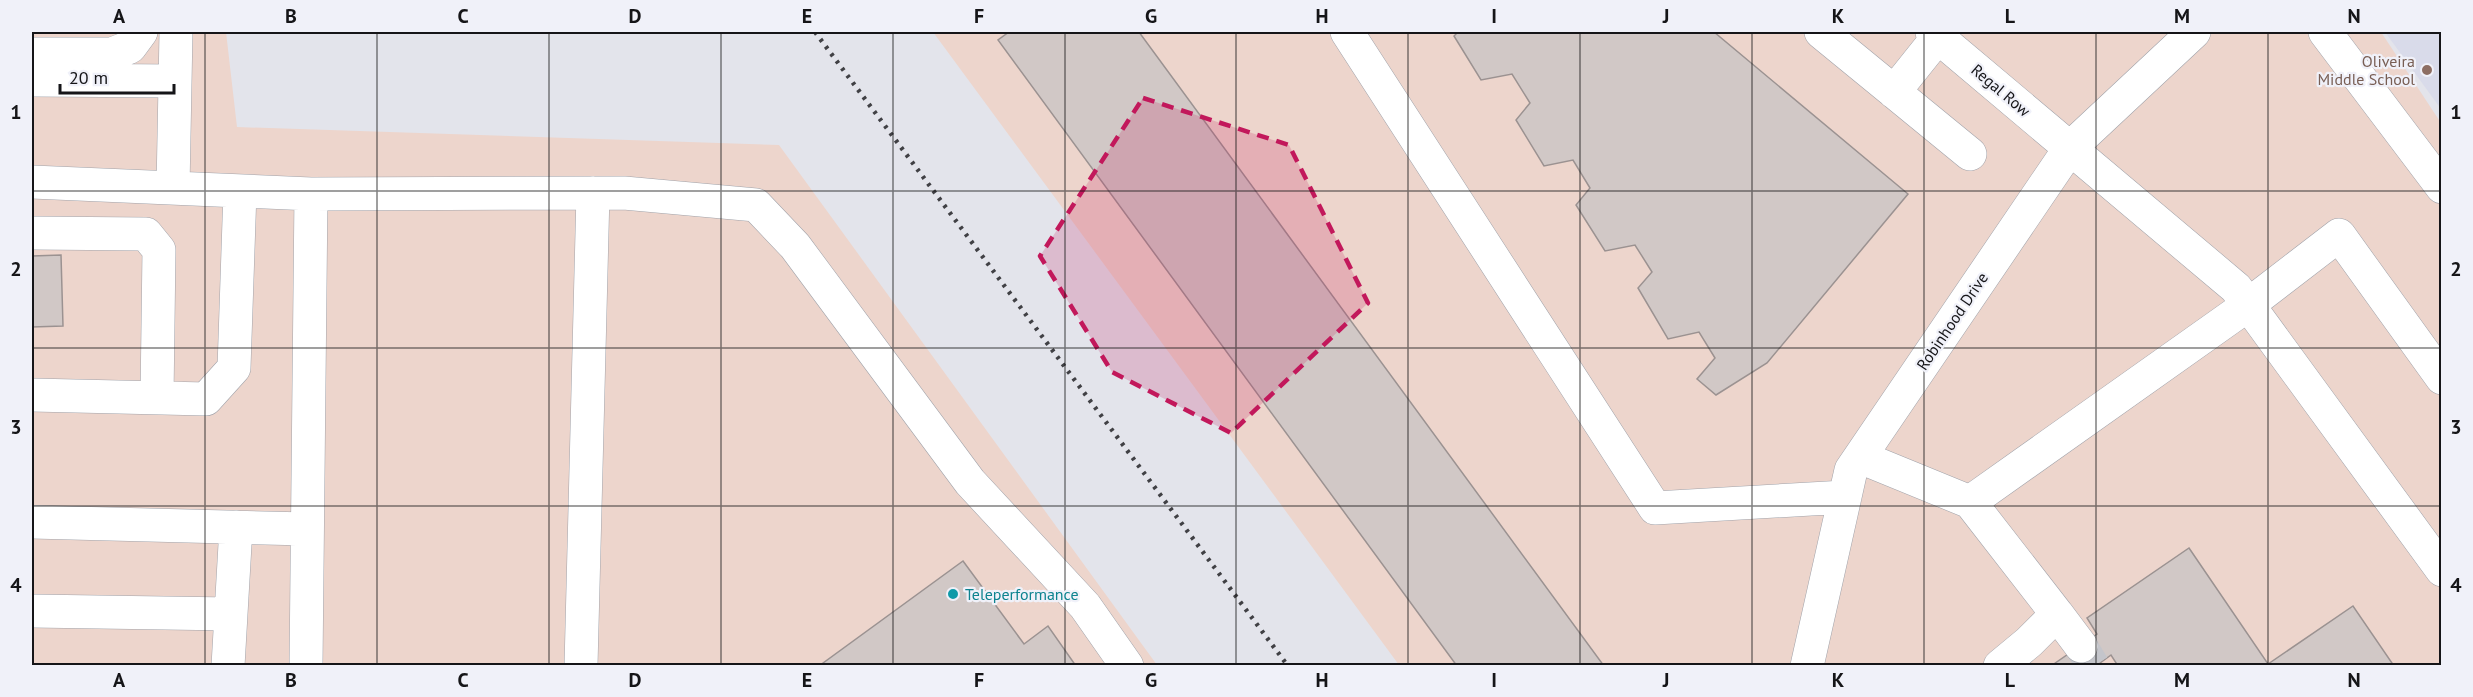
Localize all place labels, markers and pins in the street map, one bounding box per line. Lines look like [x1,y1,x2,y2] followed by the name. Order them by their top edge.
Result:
[2317,51,2415,89] place label: Oliveira Middle School
[2420,63,2434,77] marker: Oliveira Middle School
[965,584,1079,604] place label: Teleperformance
[946,587,960,601] marker: Teleperformance

